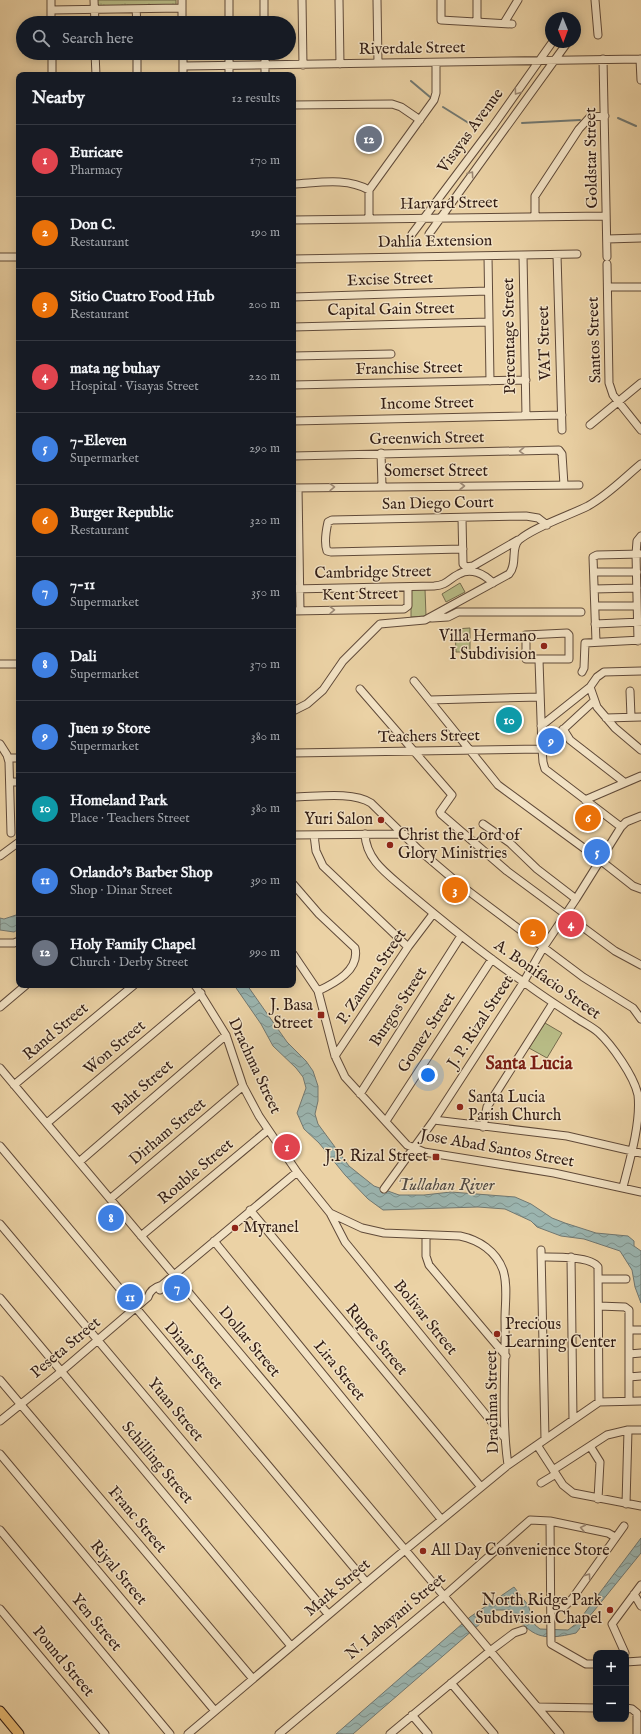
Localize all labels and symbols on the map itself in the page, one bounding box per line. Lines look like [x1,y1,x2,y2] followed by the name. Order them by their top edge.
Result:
[545,12,581,48] north arrow
[358,38,466,60] street label: Riverdale Street
[433,85,508,178] street label: Visayas Avenue
[514,88,522,95] one-way arrow
[581,107,603,209] street label: Goldstar Street
[356,124,382,154] pin: 12
[466,172,473,179] one-way arrow
[400,193,499,215] street label: Harvard Street
[378,231,493,253] street label: Dahlia Extension
[347,268,434,291] street label: Excise Street
[499,277,521,394] street label: Percentage Street
[583,296,607,384] street label: Santos Street
[327,299,455,321] street label: Capital Gain Street
[534,305,556,382] street label: VAT Street
[355,358,463,380] street label: Franchise Street
[380,393,475,415] street label: Income Street
[369,428,485,450] street label: Greenwich Street
[519,447,525,455] one-way arrow
[384,462,489,482] street label: Somerset Street
[459,482,465,490] one-way arrow
[329,483,335,492] one-way arrow
[382,493,495,515] street label: San Diego Court
[314,562,432,584] street label: Cambridge Street
[322,584,399,606] street label: Kent Street
[329,606,335,614] one-way arrow
[438,627,536,665] place label: Villa Hermano I Subdivision
[539,641,549,651] marker: Villa Hermano I Subdivision
[496,705,522,735] pin: 10
[378,726,481,748] street label: Teachers Street
[538,726,564,756] pin: 9
[575,803,601,833] pin: 6
[304,810,373,830] place label: Yuri Salon
[376,815,386,825] marker: Yuri Salon
[398,826,523,864] place label: Christ the Lord of Glory Ministries
[584,837,610,867] pin: 5
[385,840,395,850] marker: Christ the Lord of Glory Ministries
[442,875,468,905] pin: 3
[558,909,584,939] pin: 4
[520,917,546,947] pin: 2
[333,925,411,1028] street label: P. Zamora Street
[489,935,605,1025] street label: A. Bonifacio Street
[366,963,432,1051] street label: Burgos Street
[442,971,519,1074] street label: J. P. Rizal Street
[394,989,461,1077] street label: Gomez Street
[268,996,314,1034] place label: J. Basa Street
[19,999,93,1065] street label: Rand Street
[316,1010,326,1020] marker: J. Basa Street
[223,1015,285,1118] street label: Drachma Street
[80,1016,150,1080] street label: Won Street
[486,1053,574,1076] district label: Santa Lucia
[108,1056,178,1120] street label: Baht Street
[418,1065,438,1085] your location
[468,1088,562,1126] place label: Santa Lucia Parish Church
[126,1094,211,1170] street label: Dirham Street
[455,1102,465,1112] marker: Santa Lucia Parish Church
[416,1125,576,1172] street label: Jose Abad Santos Street
[274,1132,300,1162] pin: 1
[154,1134,238,1209] street label: Rouble Street
[323,1147,429,1167] place label: J.P. Rizal Street
[431,1152,441,1162] marker: J.P. Rizal Street
[398,1175,496,1196] water label: Tullahan River
[98,1203,124,1233] pin: 8
[243,1218,299,1238] place label: Myranel
[230,1223,240,1233] marker: Myranel
[164,1273,190,1303] pin: 7
[389,1276,462,1360] street label: Bolivar Street
[117,1282,143,1312] pin: 11
[340,1300,412,1380] street label: Rupee Street
[214,1303,285,1382] street label: Dollar Street
[27,1313,105,1383] street label: Peseta Street
[505,1315,616,1353] place label: Precious Learning Center
[159,1318,227,1394] street label: Dinar Street
[492,1329,502,1339] marker: Precious Learning Center
[309,1337,370,1406] street label: Lira Street
[482,1350,504,1454] street label: Drachma Street
[143,1374,208,1446] street label: Yuan Street
[117,1418,198,1509] street label: Schilling Street
[103,1482,171,1558] street label: Franc Street
[579,1524,586,1533] one-way arrow
[85,1536,151,1610] street label: Riyal Street
[430,1541,610,1561] place label: All Day Convenience Store
[418,1546,428,1556] marker: All Day Convenience Store
[301,1554,375,1621] street label: Mark Street
[342,1569,451,1665] street label: N. Labayani Street
[583,1573,591,1580] one-way arrow
[66,1590,126,1656] street label: Yen Street
[475,1591,603,1629] place label: North Ridge Park Subdivision Chapel
[605,1605,615,1615] marker: North Ridge Park Subdivision Chapel
[28,1623,99,1702] street label: Pound Street

